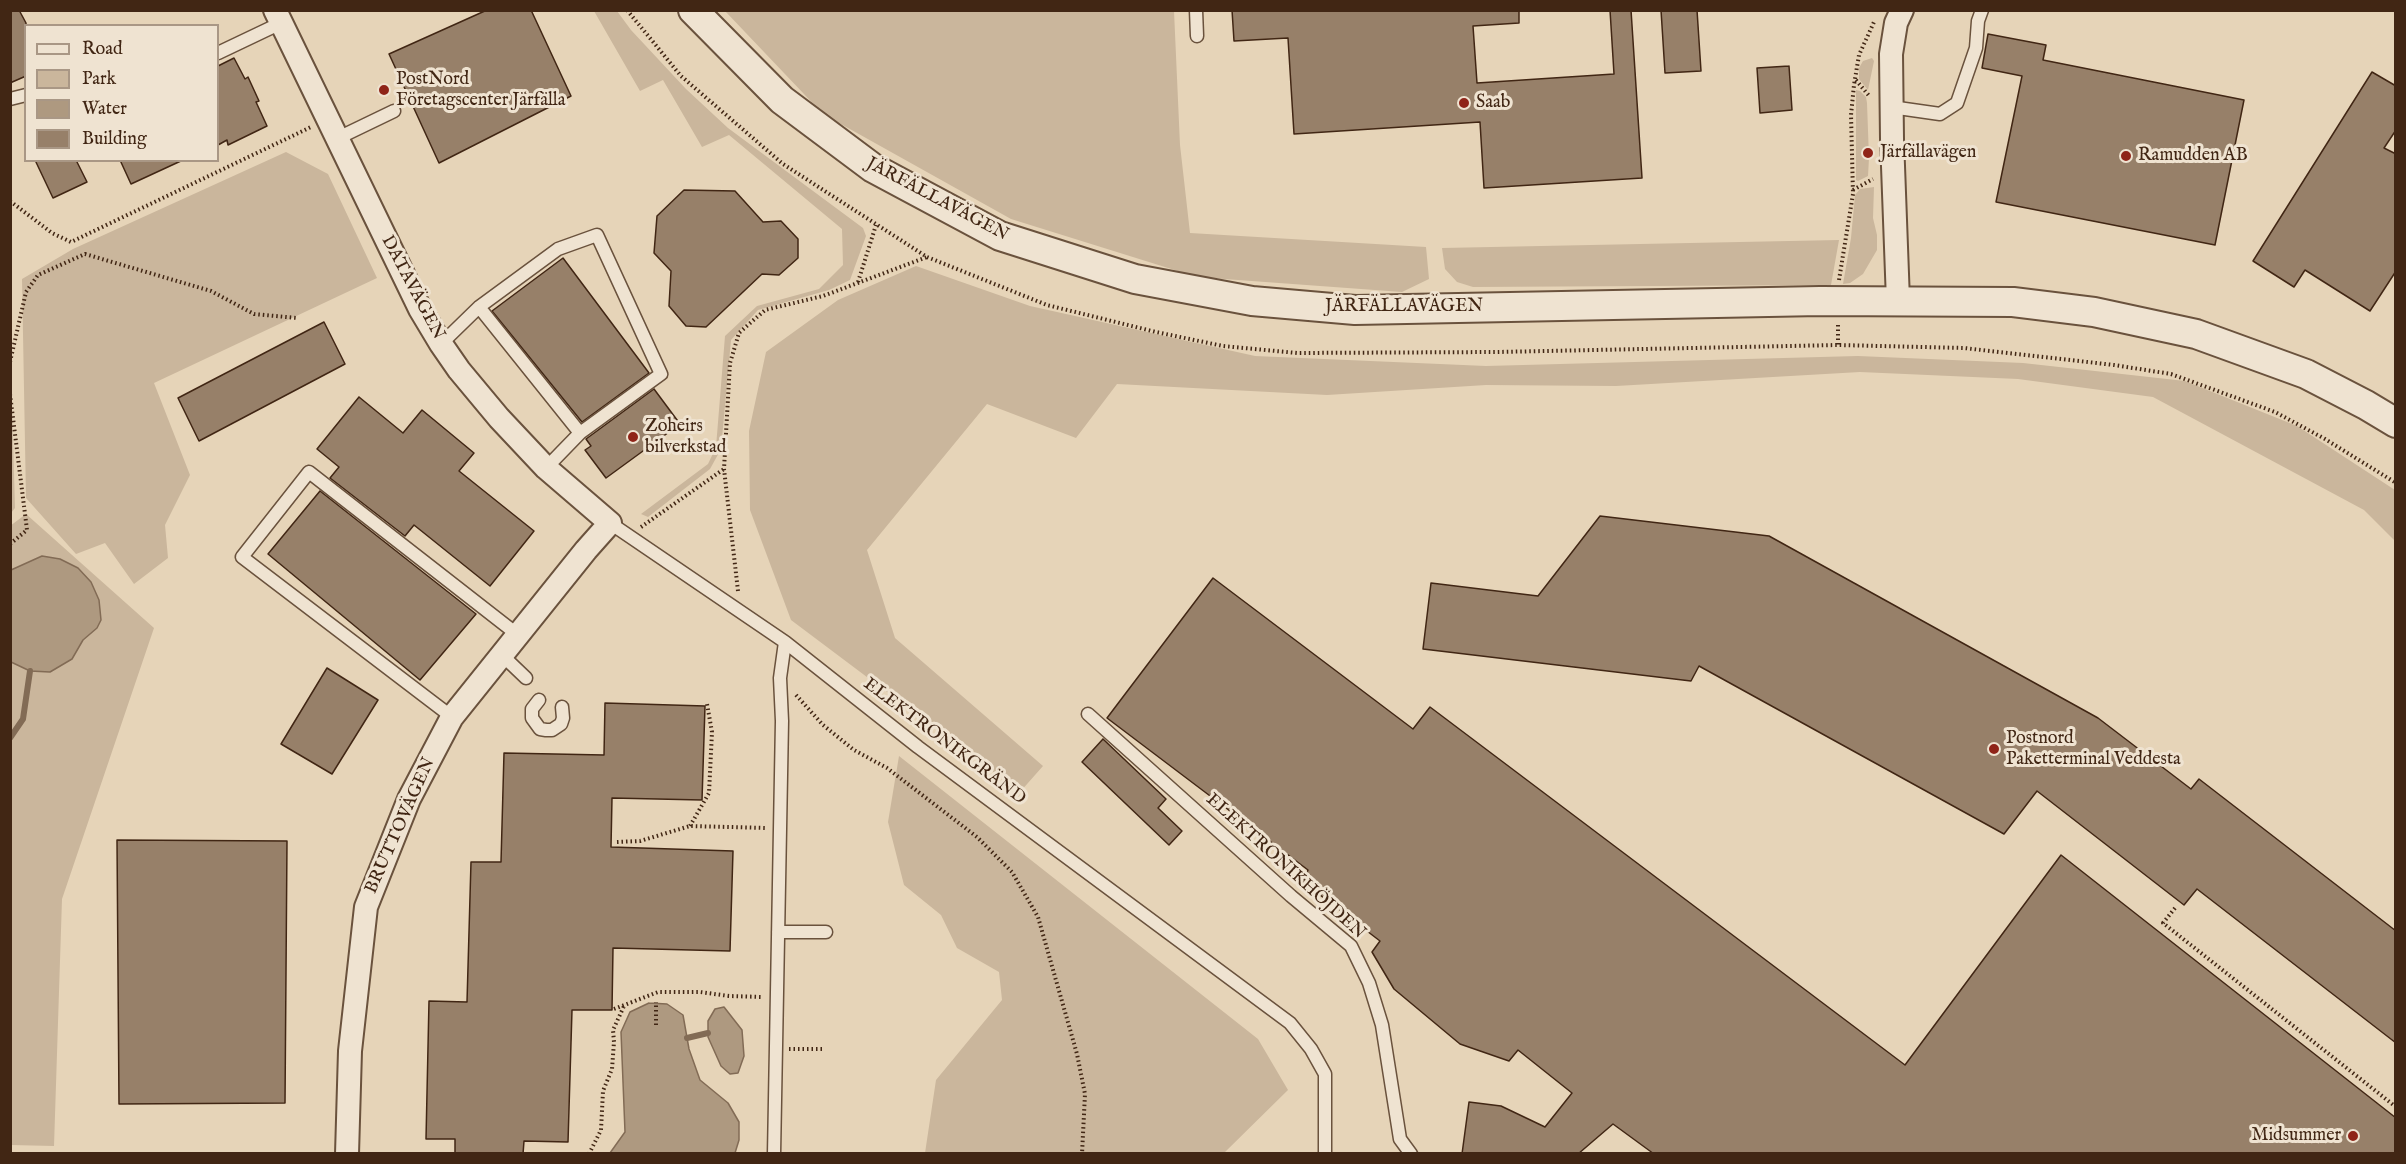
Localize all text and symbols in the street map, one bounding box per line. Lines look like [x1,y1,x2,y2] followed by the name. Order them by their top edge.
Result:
[24,24,219,162] legend
[82,38,123,61] text: Road
[82,68,116,91] text: Park
[396,69,566,112] place label: PostNord Företagscenter Järfälla
[377,83,391,97] marker: PostNord Företagscenter Järfälla
[1476,92,1510,114] place label: Saab
[1457,96,1471,110] marker: Saab
[82,98,127,121] text: Water
[82,128,147,151] text: Building
[1880,142,1976,164] place label: Järfällavägen
[2138,145,2248,167] place label: Ramudden AB
[1861,146,1875,160] marker: Järfällavägen
[2119,149,2133,163] marker: Ramudden AB
[862,153,1012,247] street label: JÄRFÄLLAVÄGEN
[375,232,449,344] street label: DATAVÄGEN
[1325,296,1483,318] street label: JÄRFÄLLAVÄGEN
[645,416,726,458] place label: Zoheirs bilverkstad
[626,430,640,444] marker: Zoheirs bilverkstad
[859,674,1029,810] street label: ELEKTRONIKGRÄND
[2006,728,2181,771] place label: Postnord Paketterminal Veddesta
[1987,742,2001,756] marker: Postnord Paketterminal Veddesta
[361,755,441,897] street label: BRUTTOVÄGEN
[1201,790,1369,944] street label: ELEKTRONIKHÖJDEN
[2251,1125,2341,1147] place label: Midsummer
[2346,1129,2360,1143] marker: Midsummer

